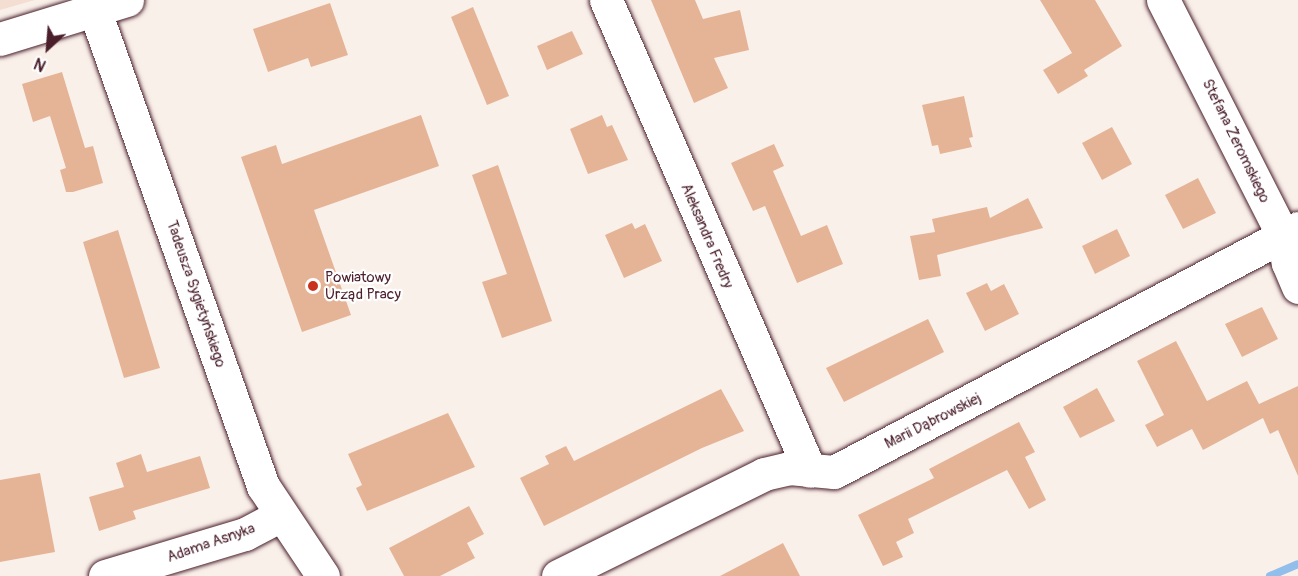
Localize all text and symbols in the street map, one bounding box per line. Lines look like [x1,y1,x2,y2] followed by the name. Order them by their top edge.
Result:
[18,18,78,78] north arrow
[31,53,49,76] text: N
[1198,76,1274,206] street label: Stefana Żeromskiego
[677,181,737,291] street label: Aleksandra Fredry
[162,218,230,370] street label: Tadeusza Sygietyńskiego
[325,268,401,303] place label: Powiatowy Urząd Pracy
[306,279,320,293] marker: Powiatowy Urząd Pracy
[882,389,984,453] street label: Marii Dąbrowskiej
[165,520,257,566] street label: Adama Asnyka

